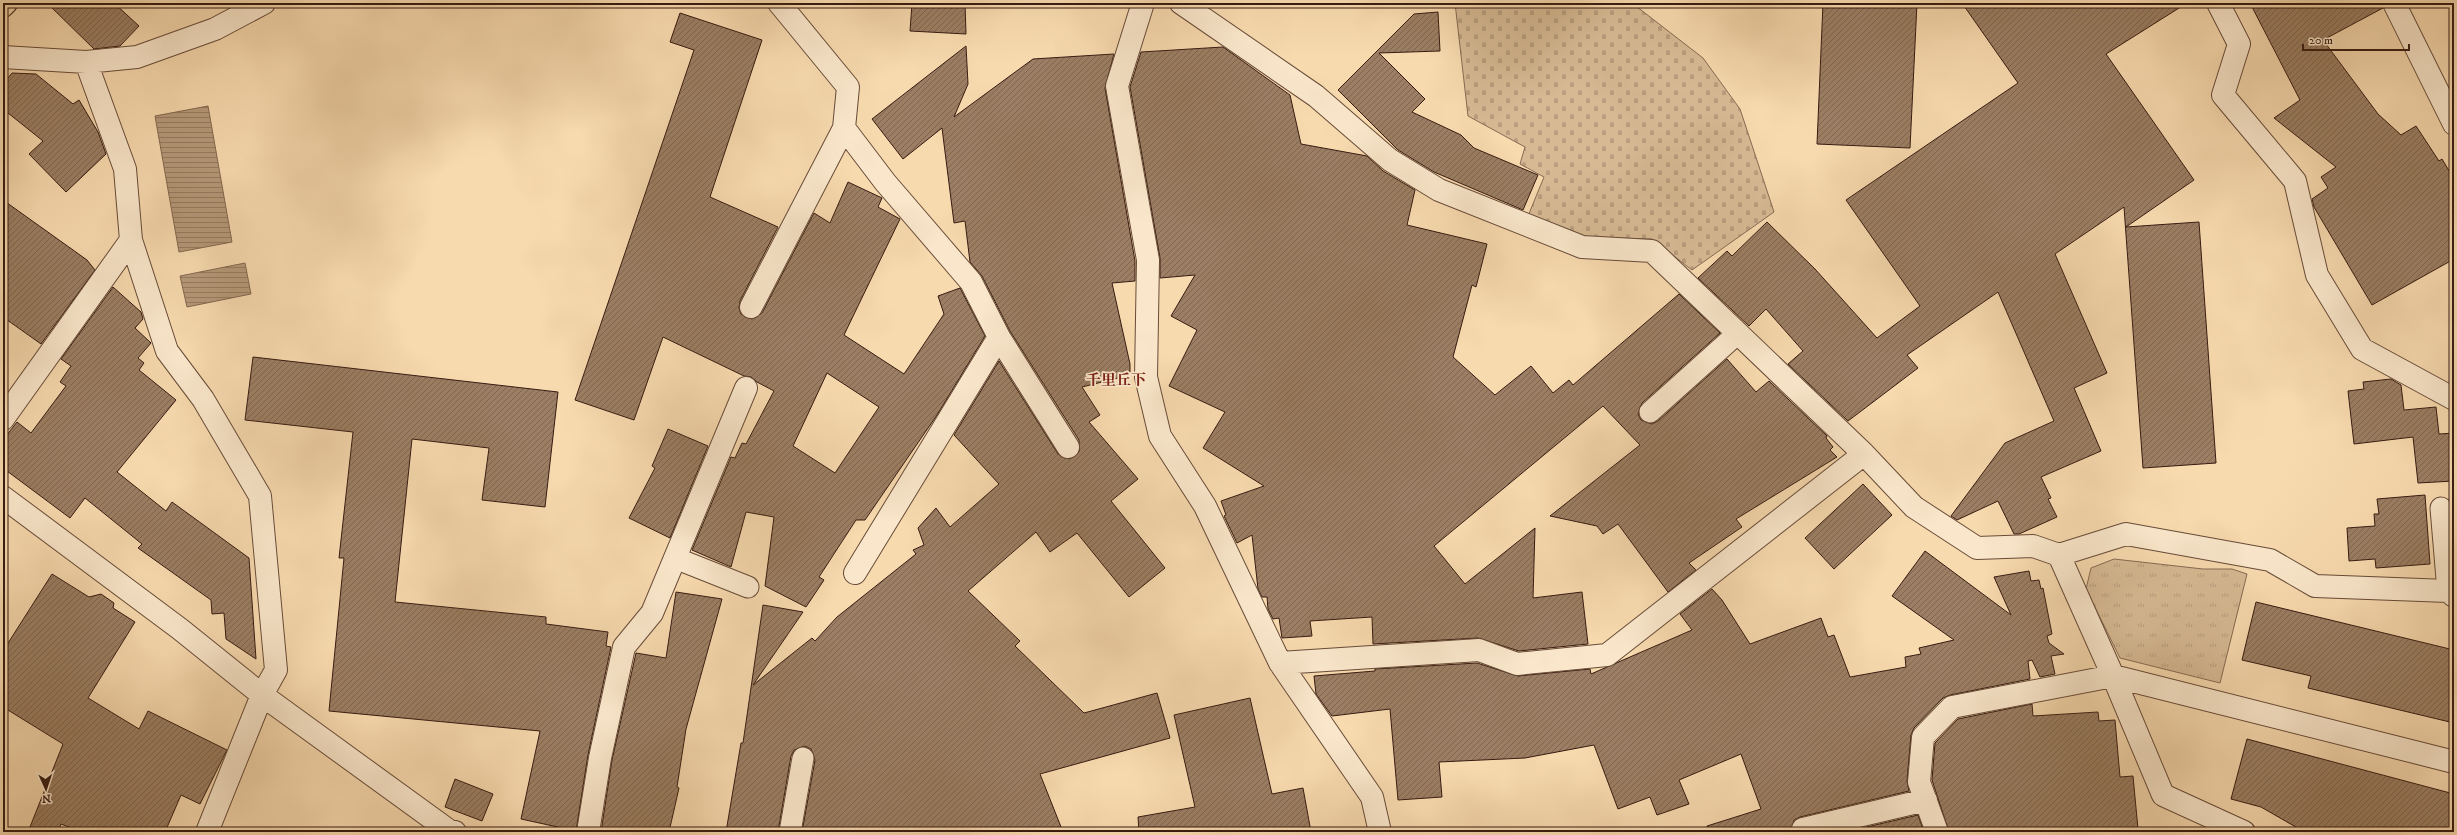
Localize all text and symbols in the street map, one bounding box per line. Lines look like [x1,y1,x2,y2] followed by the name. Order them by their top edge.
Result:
[2303,26,2409,52] scale bar
[2309,33,2333,48] text: 20 m
[1086,371,1146,390] district label: 千里丘下
[26,769,66,809] north arrow
[42,791,51,805] text: N

